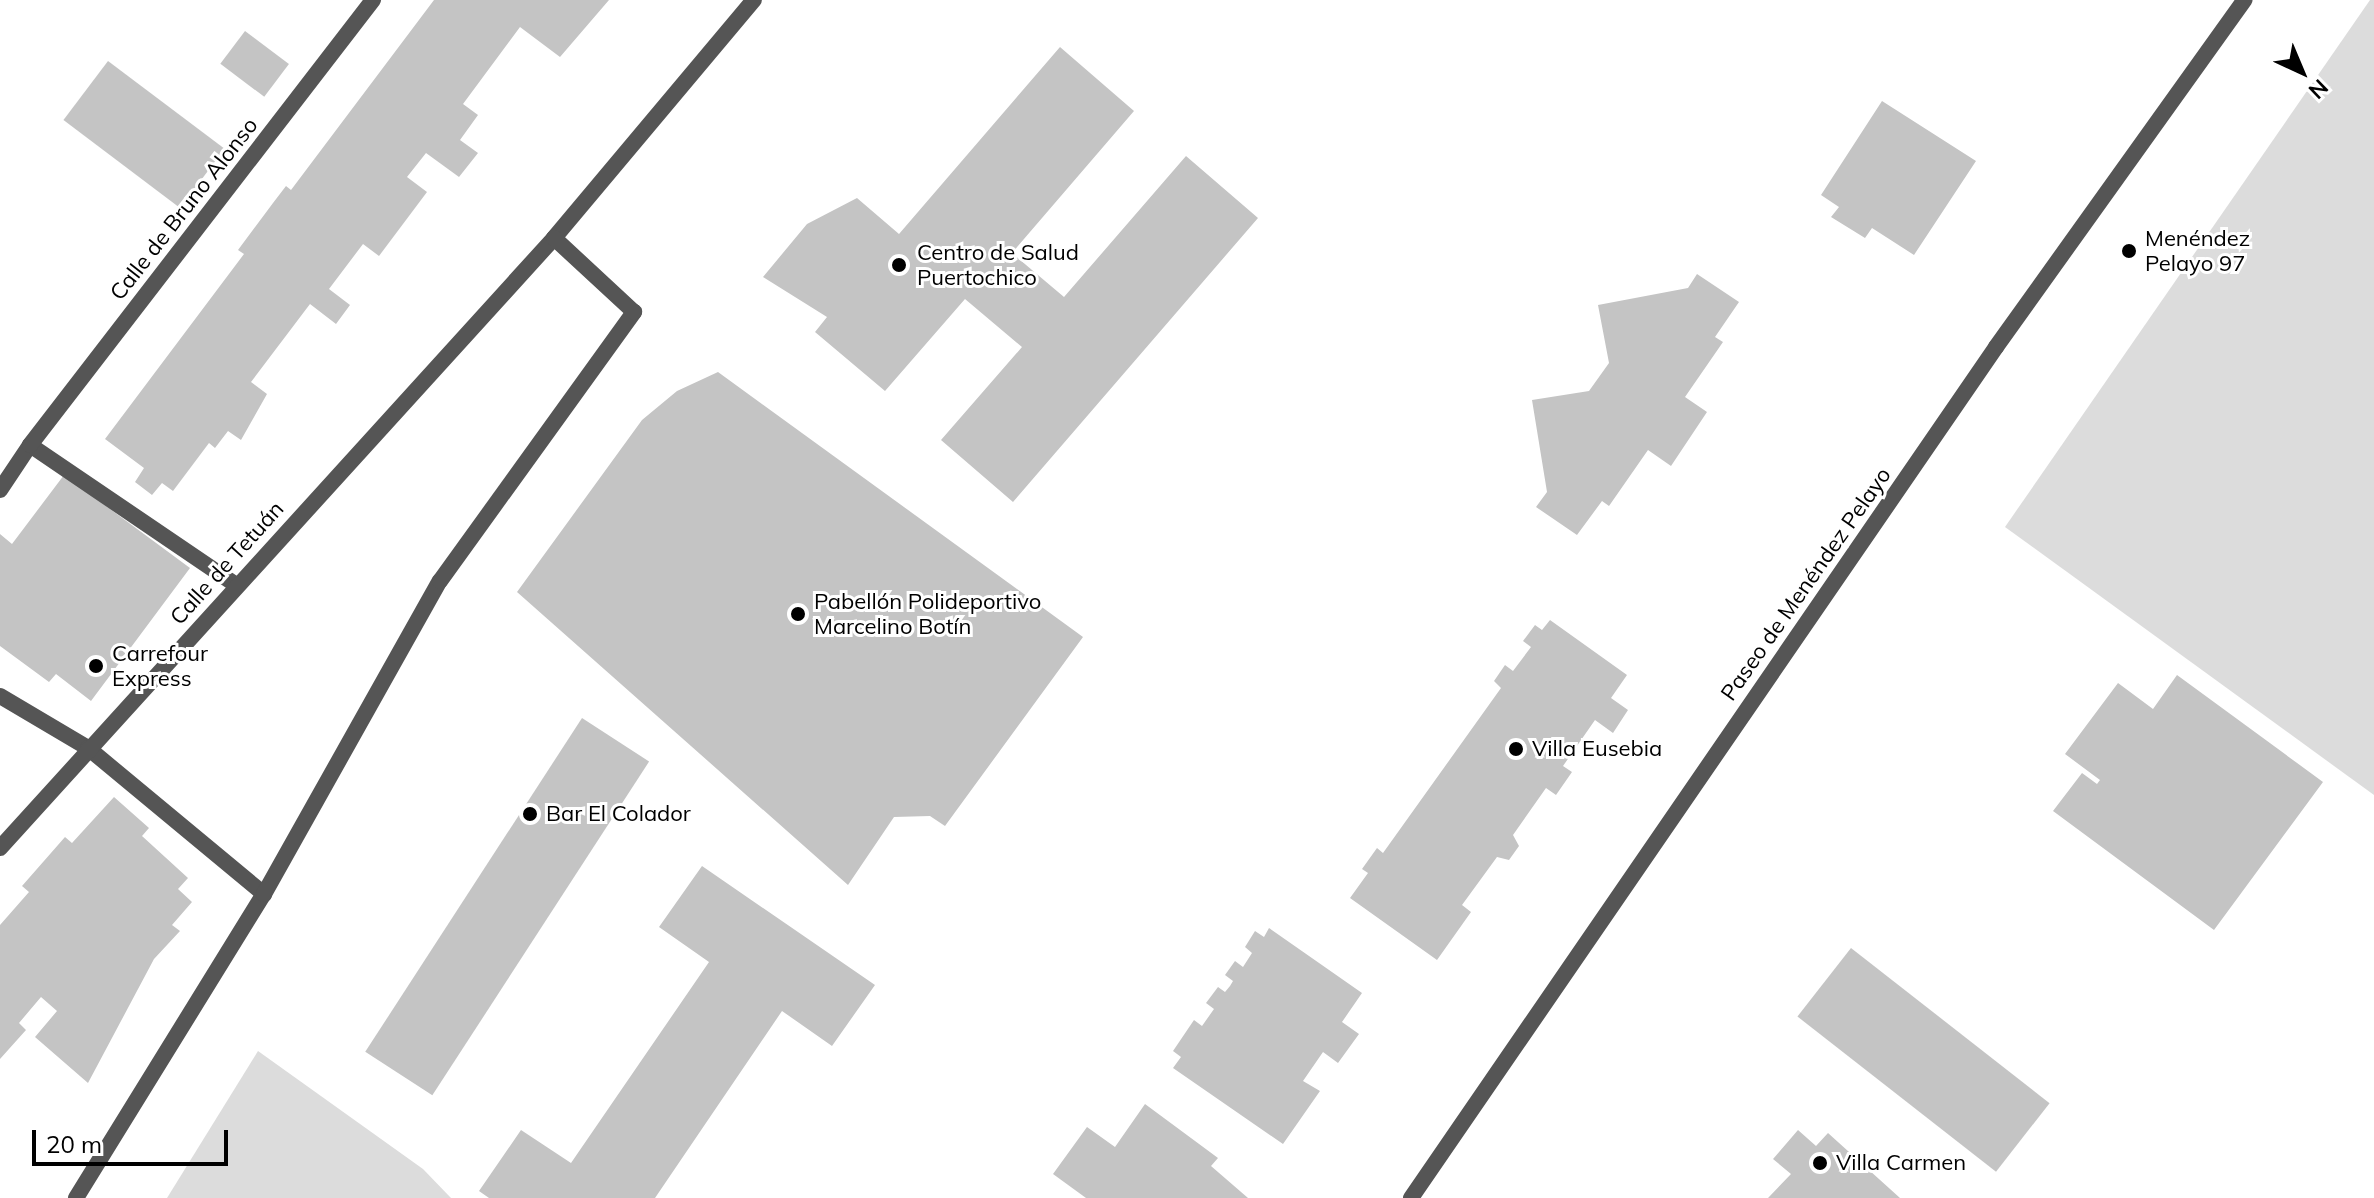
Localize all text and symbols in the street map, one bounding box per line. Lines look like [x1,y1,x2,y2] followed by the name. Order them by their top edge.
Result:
[2262,32,2342,112] north arrow
[2303,73,2334,105] text: N
[105,113,263,305] street label: Calle de Bruno Alonso
[2145,225,2250,276] place label: Menéndez Pelayo 97
[917,239,1079,290] place label: Centro de Salud Puertochico
[2120,242,2138,260] marker: Menéndez Pelayo 97
[888,254,910,276] marker: Centro de Salud Puertochico
[1715,462,1897,706] street label: Paseo de Menéndez Pelayo
[165,496,289,630] street label: Calle de Tetuán
[814,588,1041,640] place label: Pabellón Polideportivo Marcelino Botín
[789,605,807,623] marker: Pabellón Polideportivo Marcelino Botín
[112,640,208,692] place label: Carrefour Express
[87,657,105,675] marker: Carrefour Express
[1532,736,1662,762] place label: Villa Eusebia
[1507,740,1525,758] marker: Villa Eusebia
[546,801,691,827] place label: Bar El Colador
[521,805,539,823] marker: Bar El Colador
[36,1114,232,1164] scale bar
[46,1129,102,1159] text: 20 m
[1836,1150,1966,1176] place label: Villa Carmen
[1811,1154,1829,1172] marker: Villa Carmen

